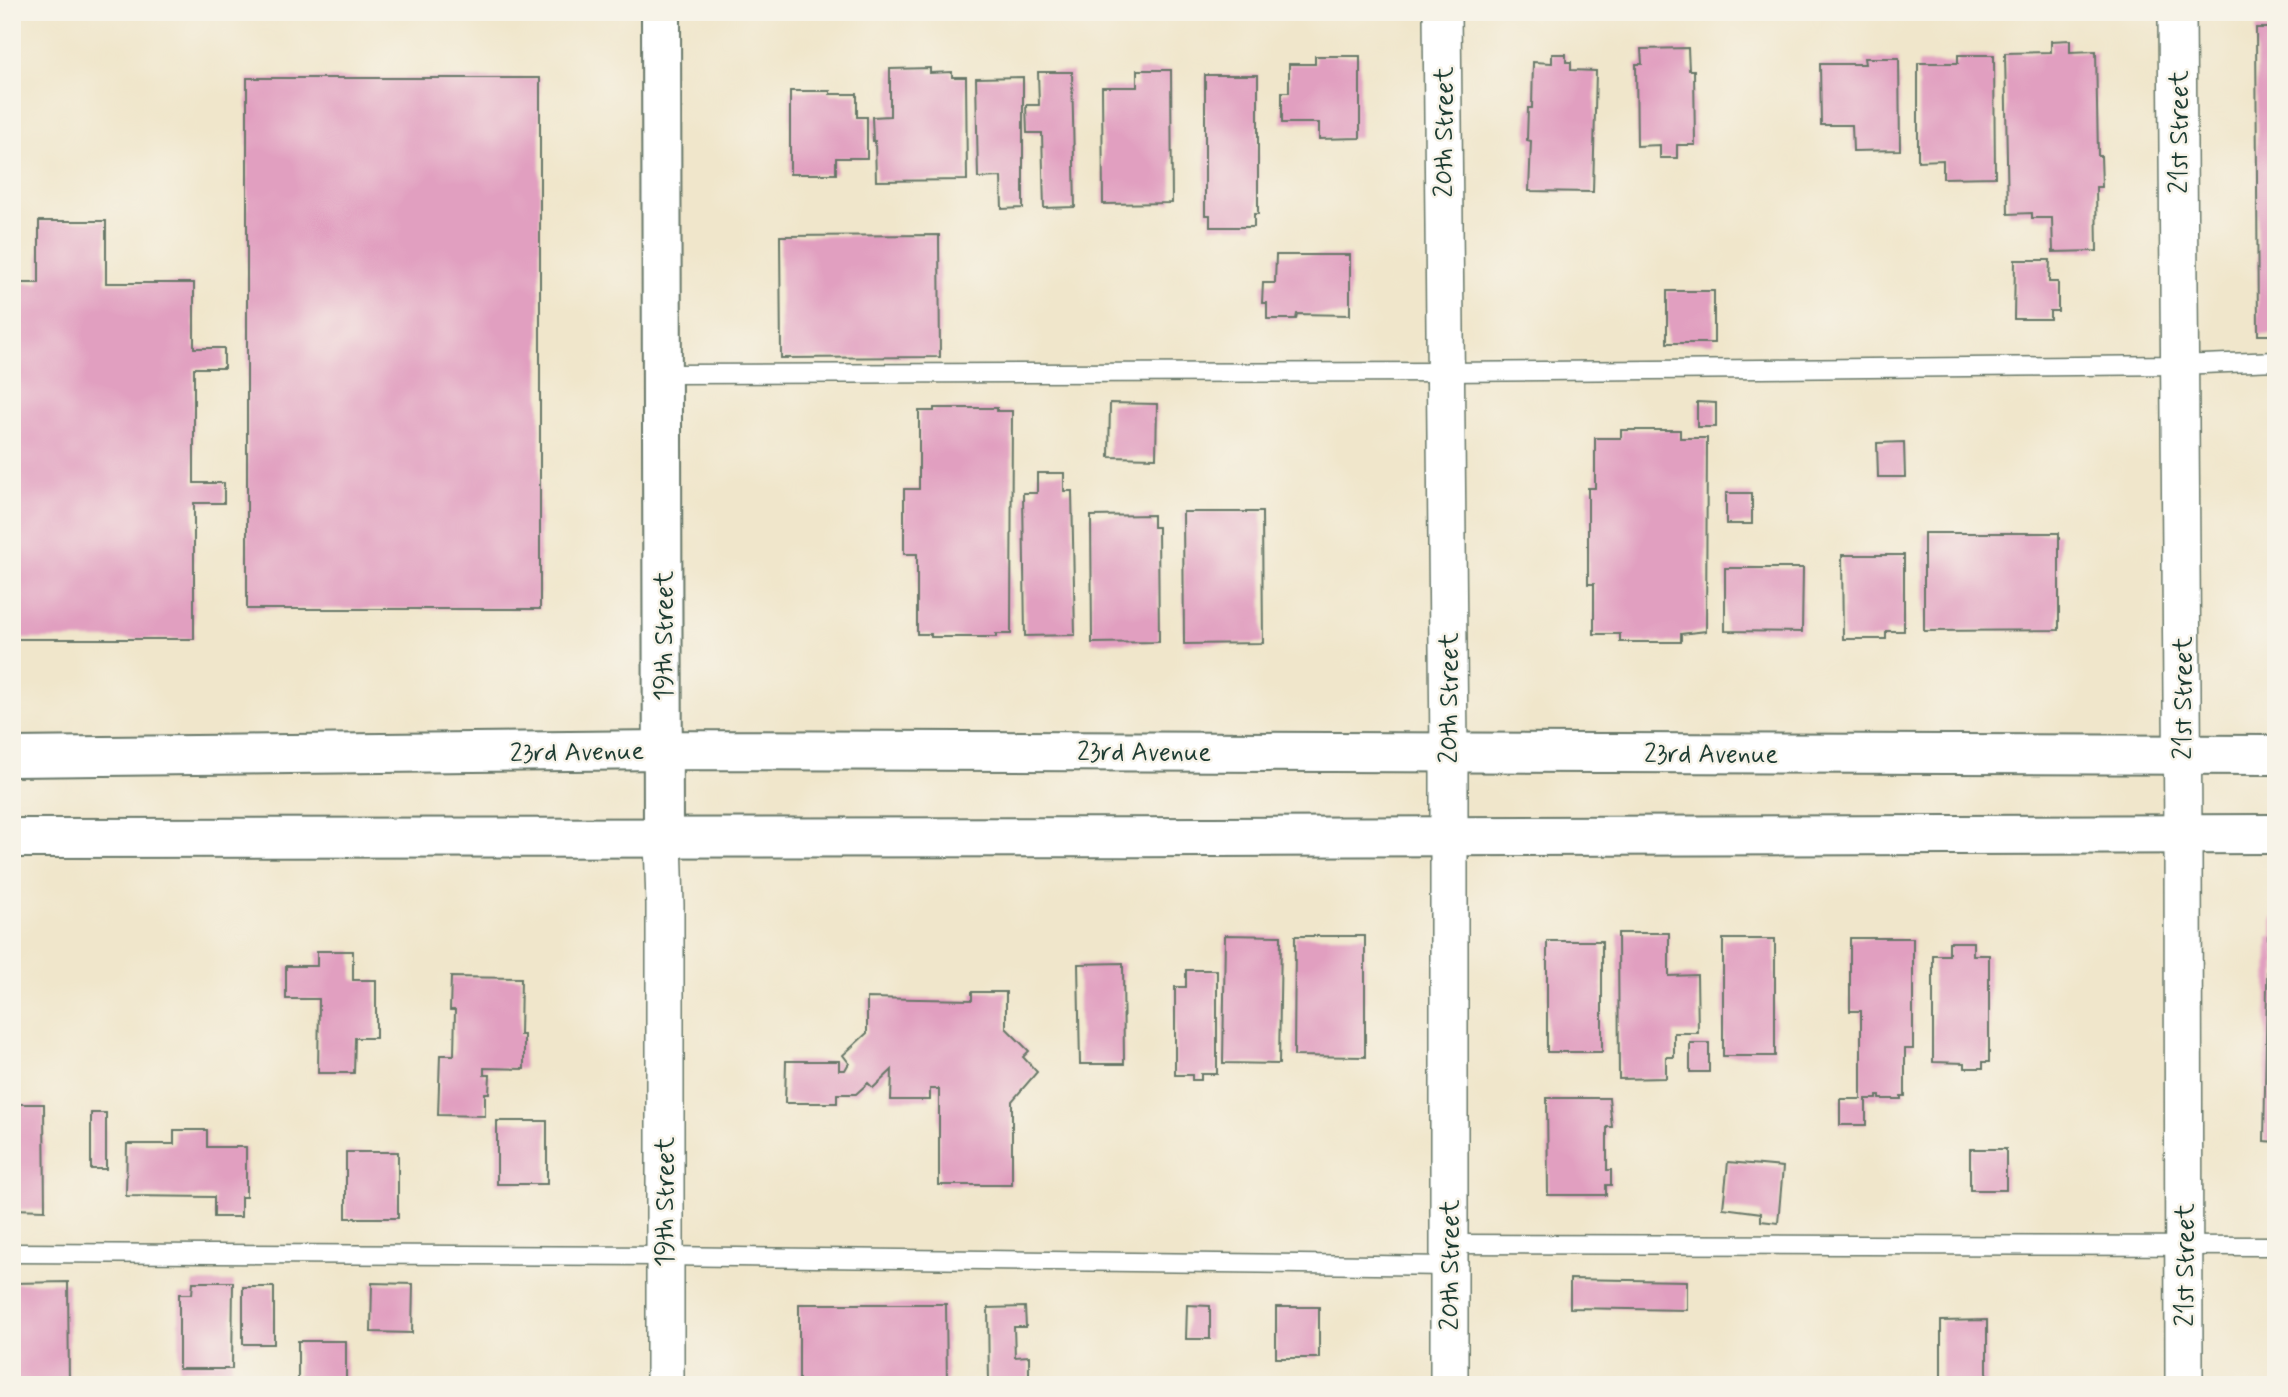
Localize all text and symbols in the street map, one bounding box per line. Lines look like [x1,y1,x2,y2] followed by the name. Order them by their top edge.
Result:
[1428,67,1462,198] street label: 20th Street
[2163,70,2197,194] street label: 21st Street
[648,571,682,701] street label: 19th Street
[1433,633,1467,764] street label: 20th Street
[2167,636,2201,760] street label: 21st Street
[510,735,645,771] street label: 23rd Avenue
[1077,736,1211,770] street label: 23rd Avenue
[1644,738,1778,772] street label: 23rd Avenue
[649,1137,683,1267] street label: 19th Street
[1434,1200,1468,1331] street label: 20th Street
[2169,1203,2203,1327] street label: 21st Street

